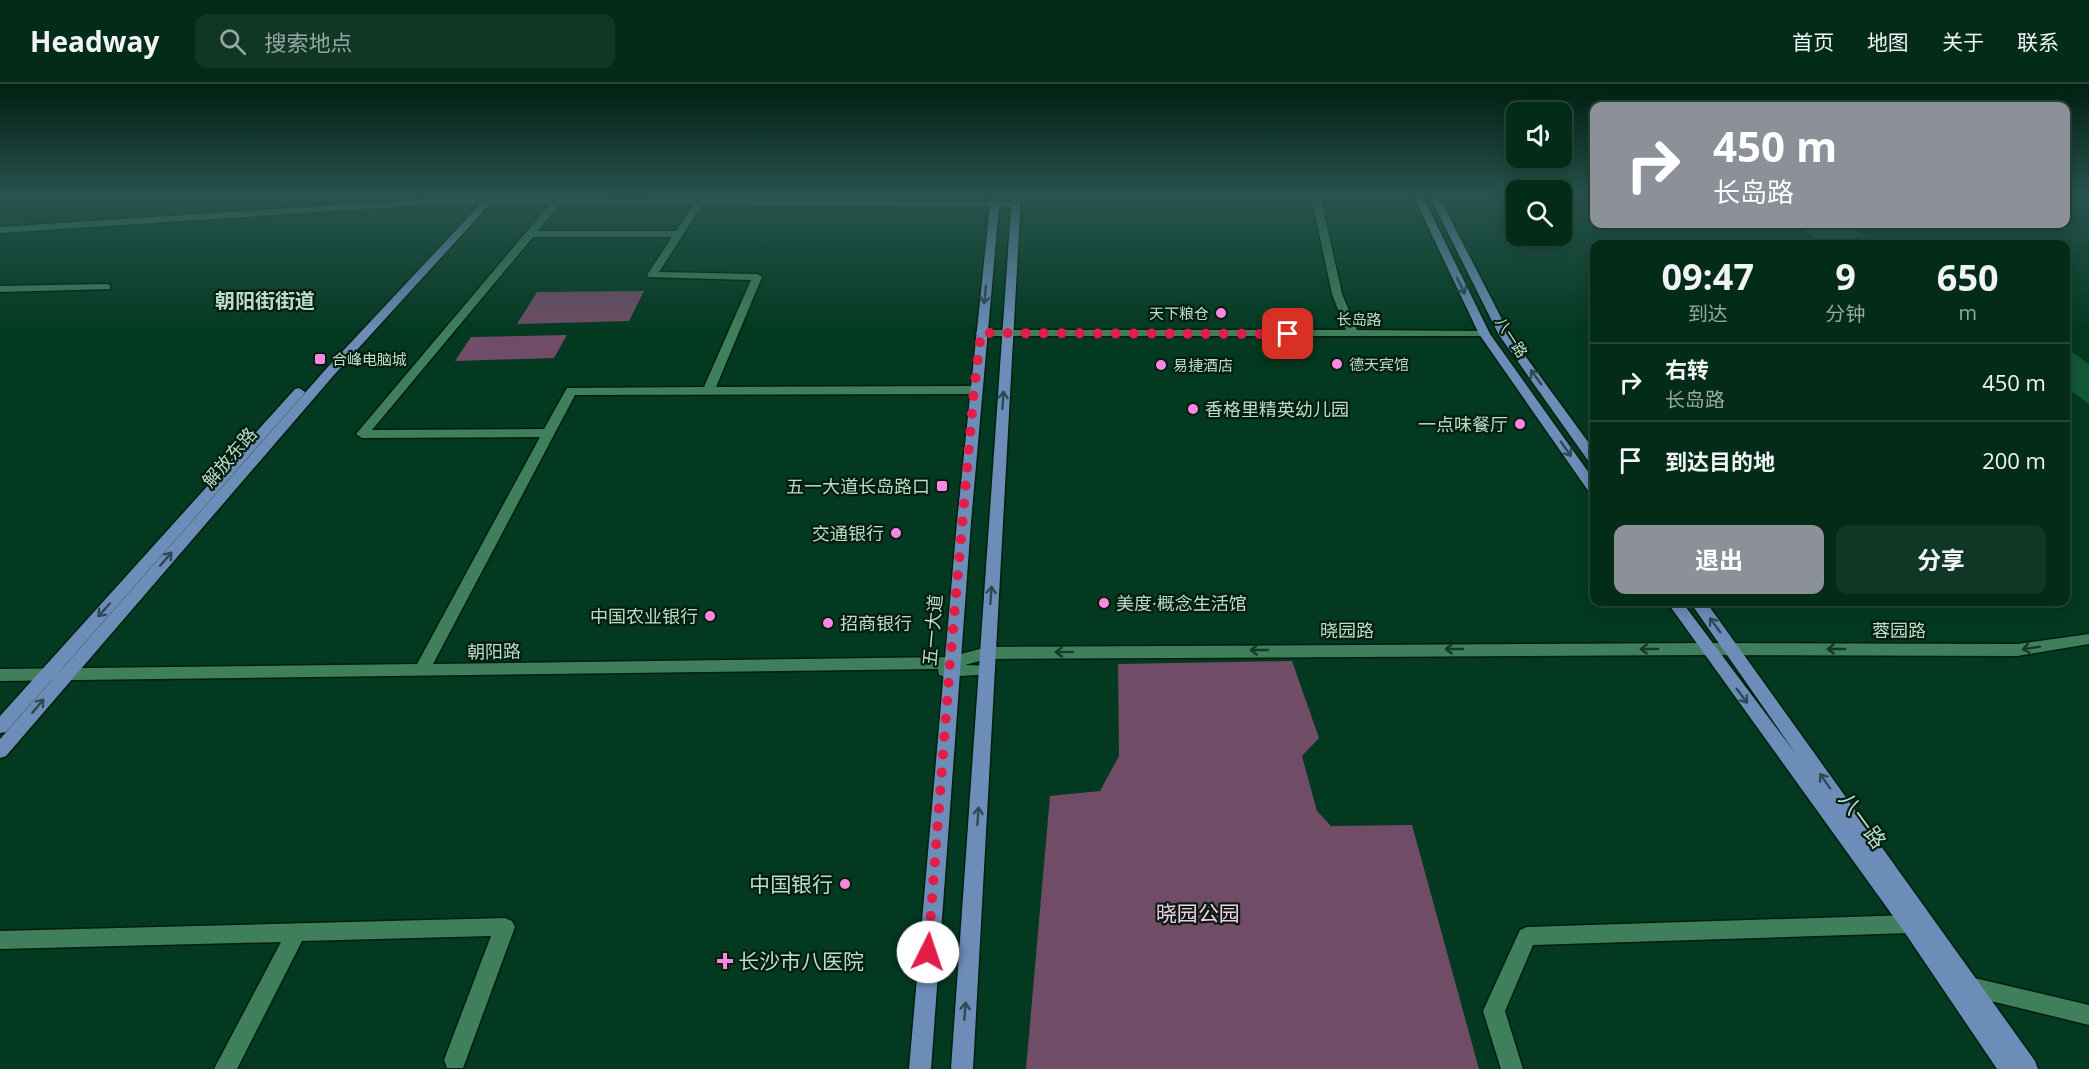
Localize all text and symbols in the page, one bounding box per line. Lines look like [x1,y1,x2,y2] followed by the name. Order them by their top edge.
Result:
[195,14,615,68] search box
[30,22,159,60] text: Headway
[216,25,249,58] icon: search
[264,27,352,57] text: 搜索地点
[1792,28,1834,56] text: 首页
[1867,28,1909,56] text: 地图
[1942,28,1984,56] text: 关于
[2017,28,2059,56] text: 联系
[1506,102,1572,246] map controls
[1506,102,1572,168] button: sound
[1713,117,1837,174] text: 450 m
[1614,126,1692,204] icon: right
[1713,173,1794,210] text: 长岛路
[1506,180,1572,246] button: search
[1661,252,1754,301] text: 09:47
[1835,252,1856,301] text: 9
[1937,253,1999,302] text: 650
[1456,276,1468,294] one-way arrow
[979,285,990,305] one-way arrow
[215,287,315,314] district label: 朝阳街街道
[1958,299,1977,326] text: m
[1688,300,1728,327] text: 到达
[1825,300,1865,327] text: 分钟
[1149,303,1209,323] place label: 天下粮仓
[1214,306,1228,320] marker: 天下粮仓
[1262,308,1313,359] pin
[1336,309,1382,329] street label: 长岛路
[1491,313,1533,361] street label: 八一路
[1271,317,1304,350] icon: arrive
[332,349,407,369] place label: 合峰电脑城
[313,352,327,366] marker: 合峰电脑城
[1349,354,1409,374] place label: 德天宾馆
[1665,354,1709,384] text: 右转
[1173,355,1233,375] place label: 易捷酒店
[1330,357,1344,371] marker: 德天宾馆
[1154,358,1168,372] marker: 易捷酒店
[1614,366,1647,399] icon: right
[1982,367,2046,397] text: 450 m
[1530,370,1542,386] one-way arrow
[1665,386,1725,413] text: 长岛路
[997,391,1008,410] one-way arrow
[1205,397,1349,421] place label: 香格里精英幼儿园
[1186,402,1200,416] marker: 香格里精英幼儿园
[1418,412,1508,436] place label: 一点味餐厅
[1513,417,1527,431] marker: 一点味餐厅
[196,422,262,492] street label: 解放东路
[1560,441,1572,457] one-way arrow
[1614,444,1647,477] icon: arrive
[1982,445,2046,475] text: 200 m
[1665,446,1775,476] text: 到达目的地
[786,474,930,498] place label: 五一大道长岛路口
[935,479,949,493] marker: 五一大道长岛路口
[812,521,884,545] place label: 交通银行
[1614,525,1824,594] button: 退出
[1836,525,2046,594] button: 分享
[889,526,903,540] marker: 交通银行
[159,552,173,567] one-way arrow
[985,585,996,605] one-way arrow
[1116,591,1247,615] place label: 美度·概念生活馆
[917,593,947,667] street label: 五一大道
[1097,596,1111,610] marker: 美度·概念生活馆
[97,602,111,617] one-way arrow
[590,604,698,628] place label: 中国农业银行
[703,609,717,623] marker: 中国农业银行
[840,611,912,635] place label: 招商银行
[821,616,835,630] marker: 招商银行
[1320,618,1374,642] street label: 晓园路
[1708,618,1721,634] one-way arrow
[1872,618,1926,642] street label: 蓉园路
[467,639,521,663] street label: 朝阳路
[2022,642,2042,653] one-way arrow
[1639,643,1659,655] one-way arrow
[1827,643,1847,655] one-way arrow
[1249,644,1269,656] one-way arrow
[1444,644,1464,655] one-way arrow
[1054,646,1074,658] one-way arrow
[1736,687,1748,703] one-way arrow
[31,699,45,714] one-way arrow
[1819,773,1831,789] one-way arrow
[1833,786,1893,854] street label: 八一路
[972,807,983,826] one-way arrow
[749,870,833,898] place label: 中国银行
[838,877,852,891] marker: 中国银行
[1156,899,1240,927] park label: 晓园公园
[896,920,960,984] position arrow
[738,947,864,975] place label: 长沙市八医院
[716,952,734,970] marker: 长沙市八医院
[960,1001,971,1021] one-way arrow

